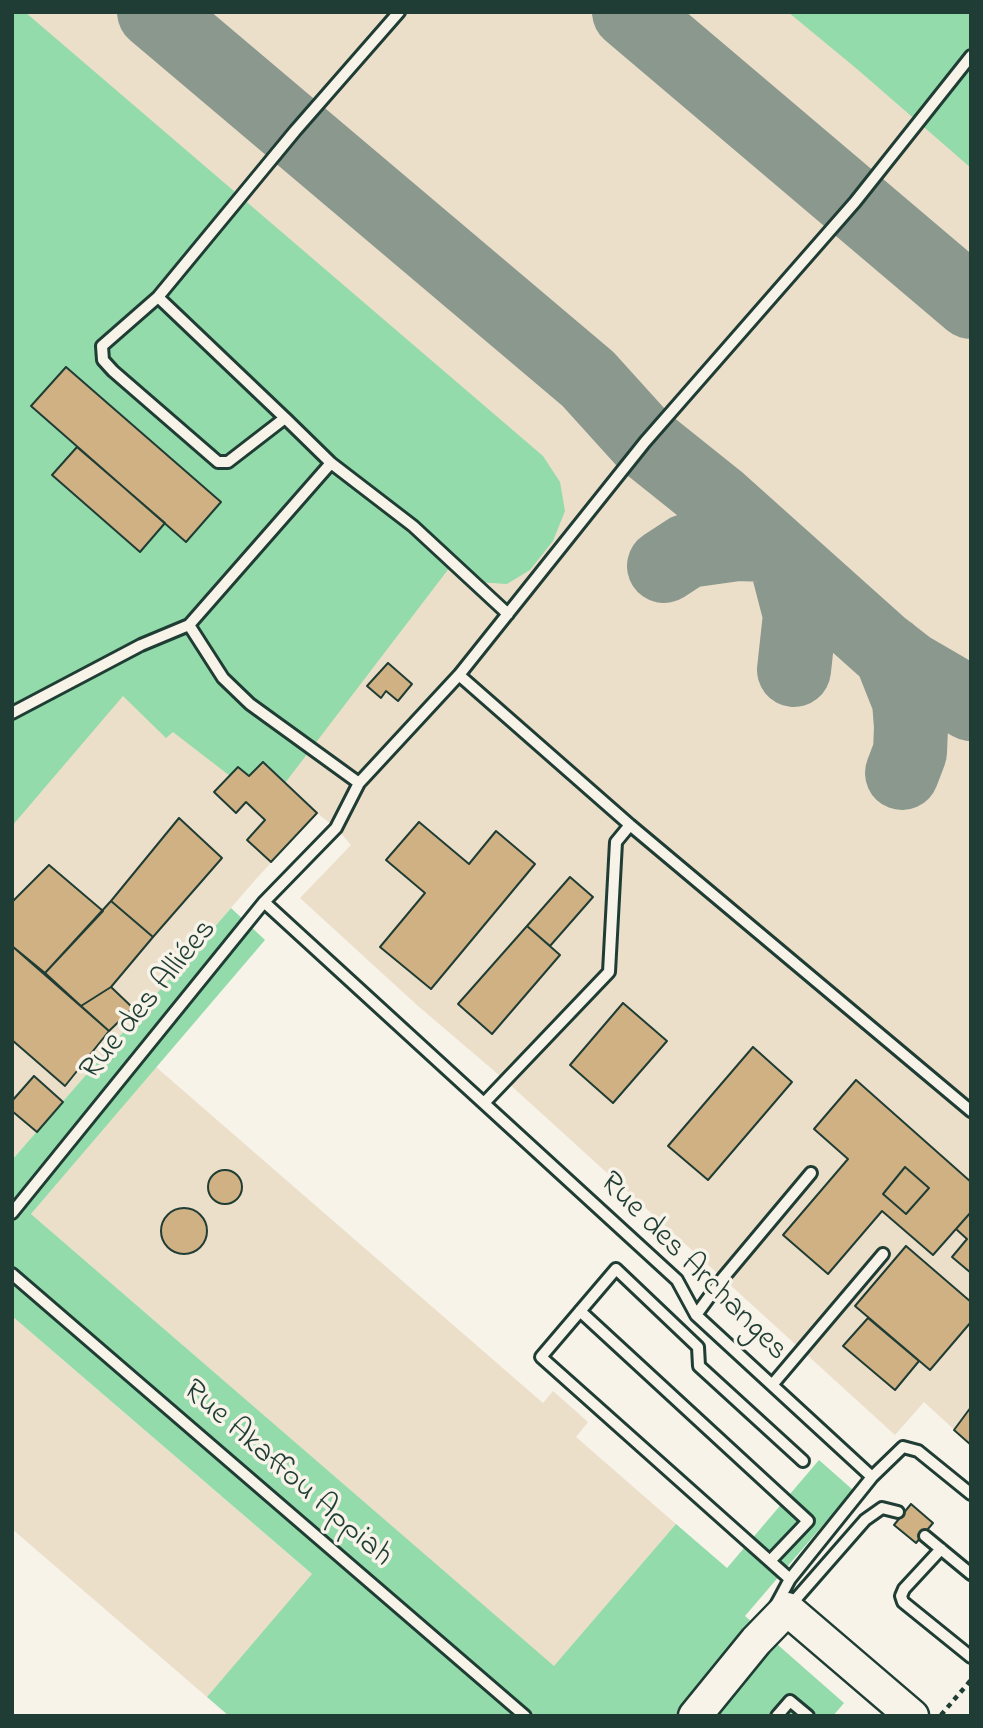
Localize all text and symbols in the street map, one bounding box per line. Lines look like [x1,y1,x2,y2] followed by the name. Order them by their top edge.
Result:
[73,913,227,1089] street label: Rue des Alliées
[589,1165,795,1371] street label: Rue des Archanges
[173,1373,399,1577] street label: Rue Akaffou Appiah

